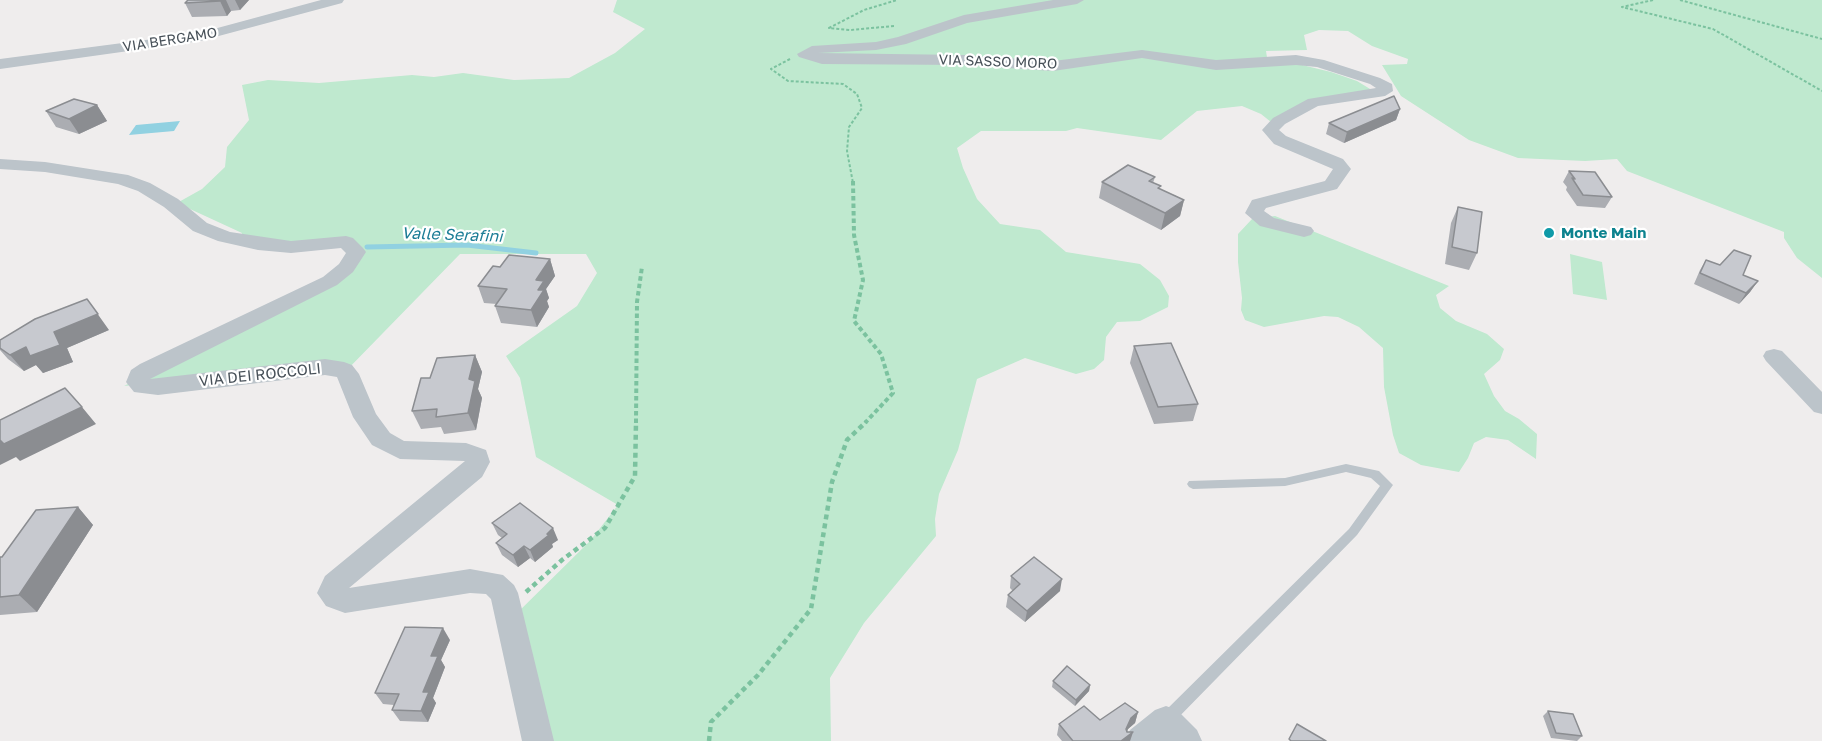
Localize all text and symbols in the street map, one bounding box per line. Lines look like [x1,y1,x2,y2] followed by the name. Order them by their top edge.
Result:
[122,24,218,56] street label: VIA BERGAMO
[938,52,1058,72] street label: VIA SASSO MORO
[401,224,503,246] water label: Valle Serafini
[1561,224,1646,242] place label: Monte Main
[1542,226,1556,240] marker: Monte Main
[198,360,322,390] street label: VIA DEI ROCCOLI

